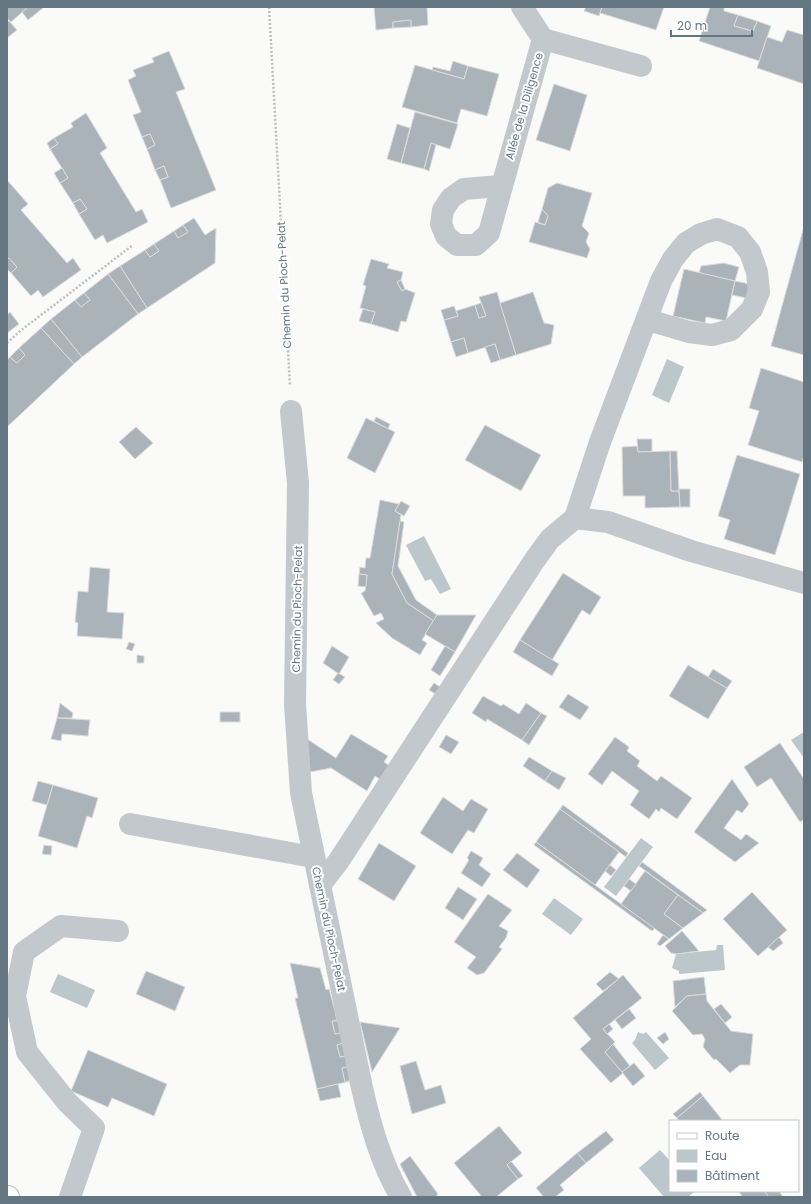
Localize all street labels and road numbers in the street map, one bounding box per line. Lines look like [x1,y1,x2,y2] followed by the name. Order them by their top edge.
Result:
[501,51,547,161] street label: Allée de la Diligence
[273,221,295,349] street label: Chemin du Pioch-Pelat
[288,545,306,673] street label: Chemin du Pioch-Pelat
[308,865,350,993] street label: Chemin du Pioch-Pelat

